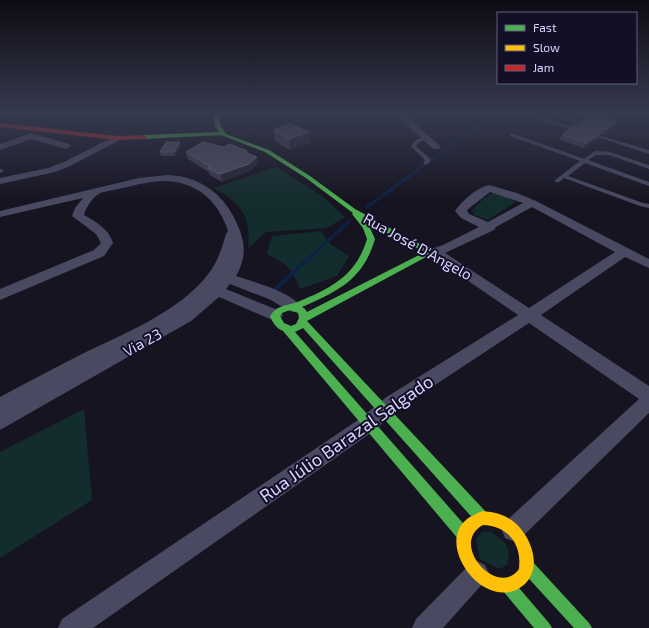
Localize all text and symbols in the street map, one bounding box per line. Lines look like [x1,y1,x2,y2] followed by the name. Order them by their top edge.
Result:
[497,12,637,84] legend
[533,20,557,34] text: Fast
[533,40,560,54] text: Slow
[533,60,554,74] text: Jam
[360,209,476,283] street label: Rua José D'Angelo
[120,324,164,360] street label: Via 23
[255,370,437,506] street label: Rua Júlio Barazal Salgado

